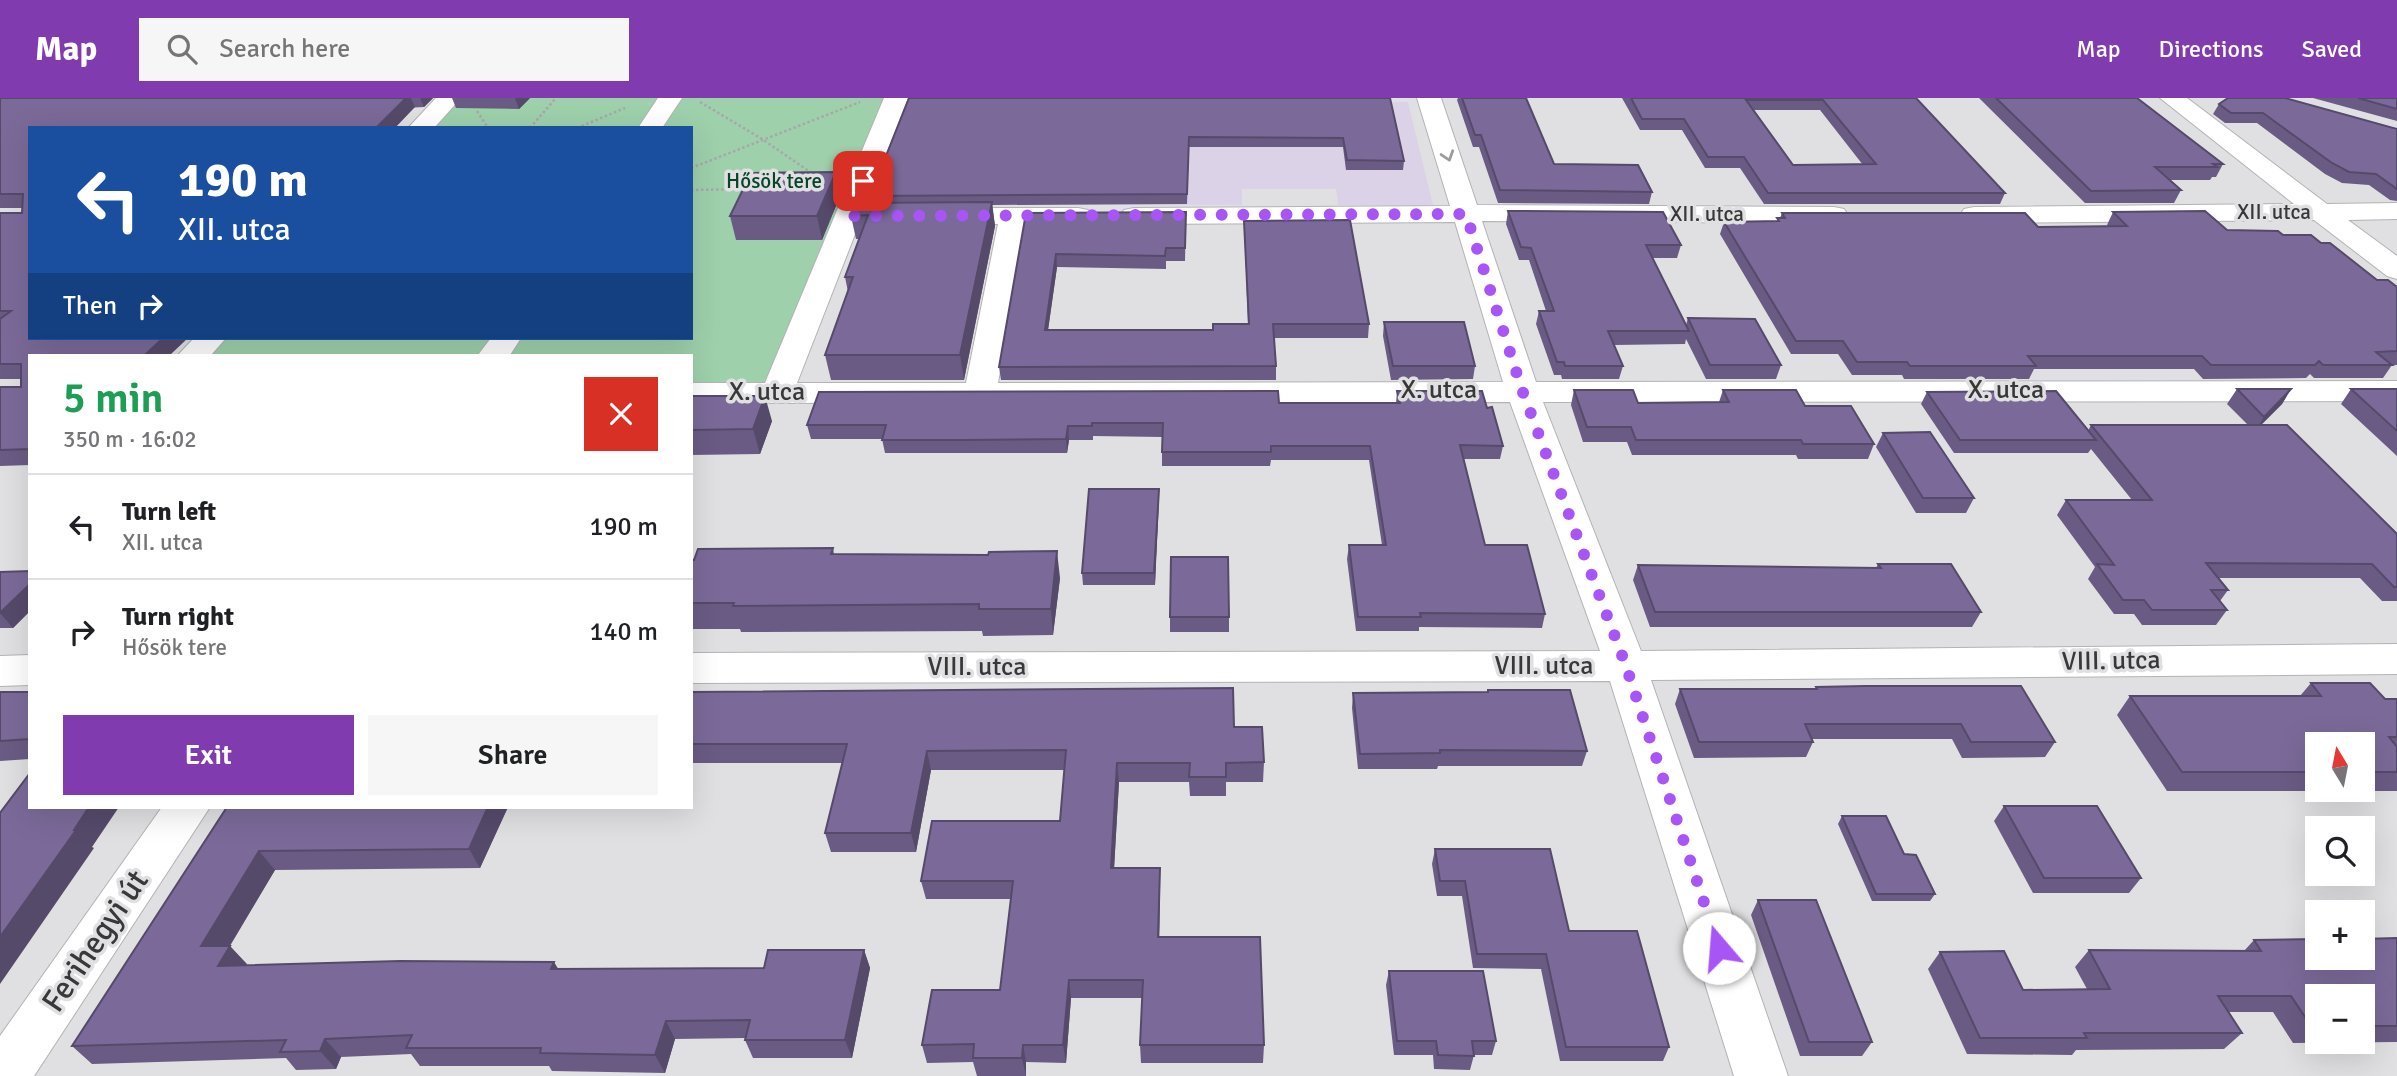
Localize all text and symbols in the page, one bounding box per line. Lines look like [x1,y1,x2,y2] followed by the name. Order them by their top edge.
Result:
[139,18,629,81] search box
[35,29,97,70] text: Map
[163,30,201,68] icon: search
[219,33,350,65] text: Search here
[2076,34,2121,64] text: Map
[2159,34,2264,64] text: Directions
[2302,34,2362,64] text: Saved
[178,150,308,210] text: 190 m
[1439,150,1454,162] one-way arrow
[833,151,893,211] pin
[63,154,154,245] icon: left
[844,162,882,200] icon: arrive
[726,168,822,194] park label: Hősök tere
[2237,199,2311,225] street label: XII. utca
[1670,201,1744,227] street label: XII. utca
[178,210,291,249] text: XII. utca
[131,287,169,325] icon: right
[63,290,117,322] text: Then
[63,373,164,424] text: 5 min
[1401,374,1477,406] street label: X. utca
[1968,374,2044,406] street label: X. utca
[729,376,805,408] street label: X. utca
[584,377,658,451] button: close
[63,425,197,454] text: 350 m · 16:02
[122,496,216,528] text: Turn left
[63,508,101,546] icon: left
[589,511,658,543] text: 190 m
[122,528,203,557] text: XII. utca
[122,601,234,633] text: Turn right
[63,613,101,651] icon: right
[589,616,658,648] text: 140 m
[122,633,227,662] text: Hősök tere
[2061,644,2161,678] street label: VIII. utca
[1495,650,1593,682] street label: VIII. utca
[928,651,1026,683] street label: VIII. utca
[63,715,354,795] button: Exit
[368,715,658,795] button: Share
[2305,732,2375,802] north arrow
[2305,732,2375,1054] map controls
[2305,816,2375,886] button: search
[33,863,157,1019] street label: Ferihegyi út
[2305,900,2375,970] button: +
[1682,911,1756,985] position arrow
[2305,984,2375,1054] button: −

